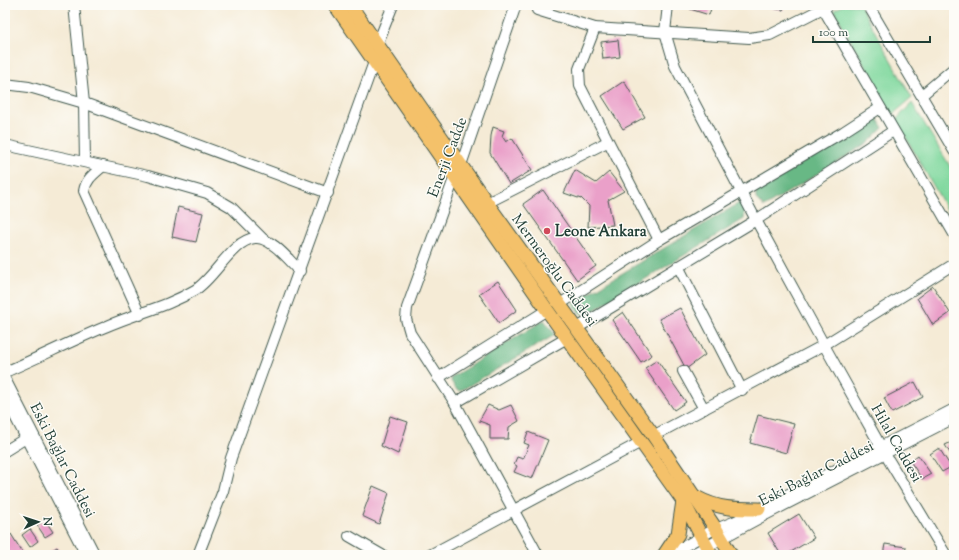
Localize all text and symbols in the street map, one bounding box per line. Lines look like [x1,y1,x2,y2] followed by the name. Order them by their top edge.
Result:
[813,18,930,44] scale bar
[819,24,848,42] text: 100 m
[423,114,473,201] street label: Enerji Cadde
[506,210,602,332] street label: Mermeroğlu Caddesi
[555,222,647,243] place label: Leone Ankara
[542,226,552,236] marker: Leone Ankara
[24,400,100,522] street label: Eski Bağlar Caddesi
[865,401,927,487] street label: Hilal Caddesi
[756,436,878,512] street label: Eski Bağlar Caddesi
[18,502,58,542] north arrow
[39,516,55,527] text: N

